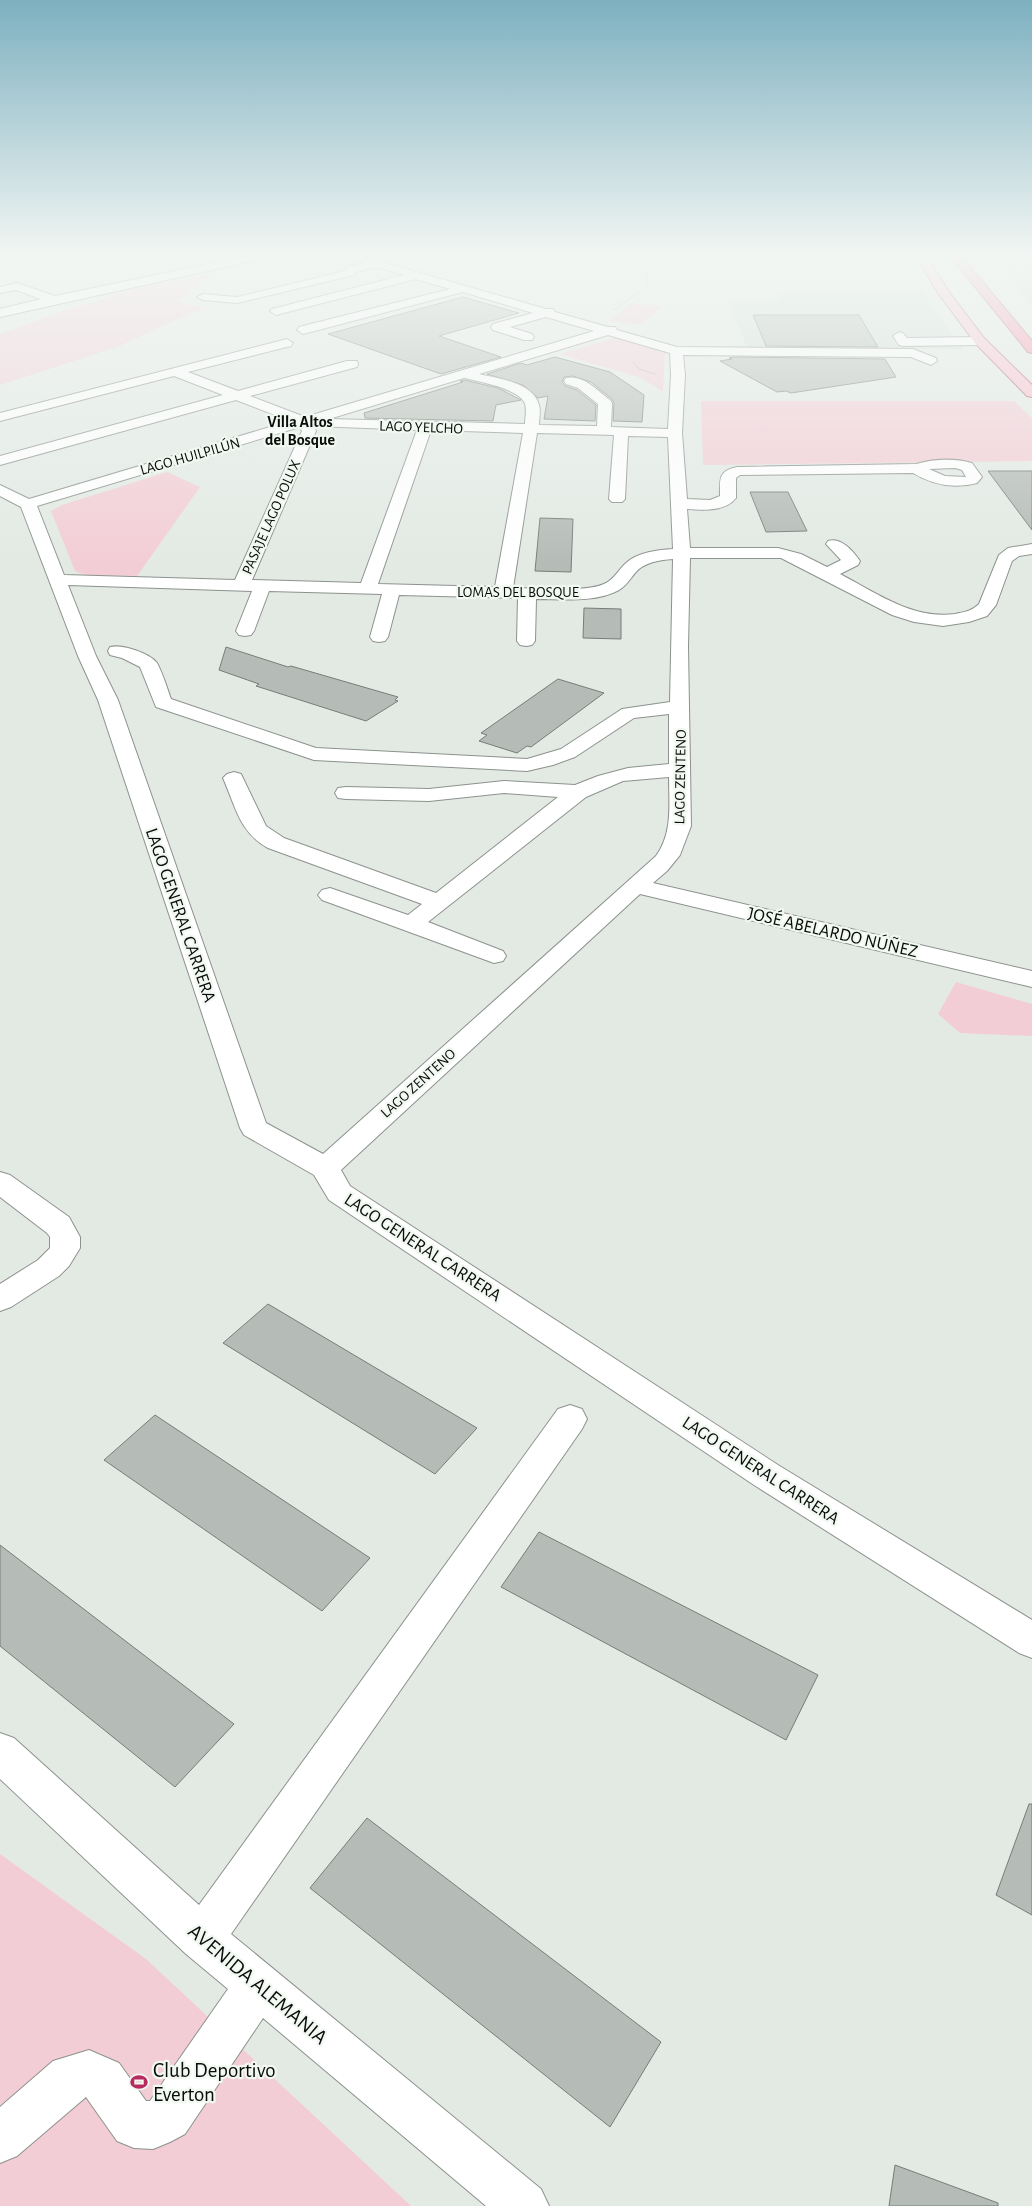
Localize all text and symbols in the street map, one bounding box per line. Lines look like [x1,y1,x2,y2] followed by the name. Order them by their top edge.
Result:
[265,414,335,448] district label: Villa Altos del Bosque
[379,419,463,436] street label: LAGO YELCHO
[138,433,242,478] street label: LAGO HUILPILÚN
[240,458,303,577] street label: PASAJE LAGO POLUX
[457,585,579,600] street label: LOMAS DEL BOSQUE
[672,729,689,825] street label: LAGO ZENTENO
[142,826,219,1005] street label: LAGO GENERAL CARRERA
[746,902,920,961] street label: JOSÉ ABELARDO NÚÑEZ
[378,1046,459,1121] street label: LAGO ZENTENO
[341,1190,505,1306] street label: LAGO GENERAL CARRERA
[679,1413,843,1529] street label: LAGO GENERAL CARRERA
[184,1920,331,2048] street label: AVENIDA ALEMANIA
[153,2060,276,2105] place label: Club Deportivo Everton
[129,2072,149,2092] sports icon: Club Deportivo Everton

